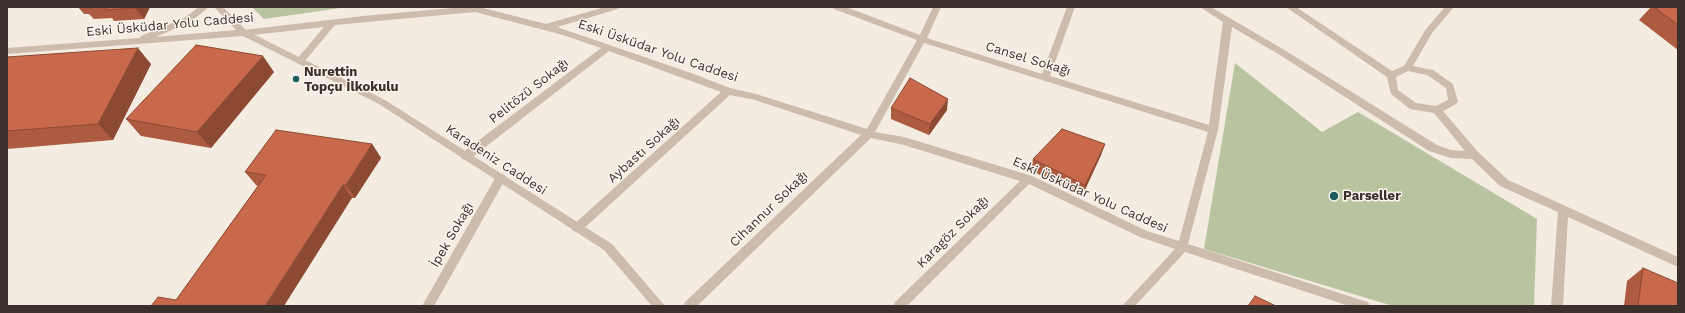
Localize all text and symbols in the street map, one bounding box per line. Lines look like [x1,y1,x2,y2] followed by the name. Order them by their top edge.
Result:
[86,10,254,40] street label: Eski Üsküdar Yolu Caddesi
[576,16,740,86] street label: Eski Üsküdar Yolu Caddesi
[984,39,1072,79] street label: Cansel Sokağı
[486,55,572,127] street label: Pelitözü Sokağı
[304,64,399,95] place label: Nurettin Topçu İlkokulu
[291,74,301,84] marker: Nurettin Topçu İlkokulu
[605,114,683,186] street label: Aybastı Sokağı
[443,122,549,198] street label: Karadeniz Caddesi
[1010,154,1170,236] street label: Eski Üsküdar Yolu Caddesi
[727,168,811,250] street label: Cihannur Sokağı
[1343,188,1401,204] place label: Parseller
[1328,190,1340,202] marker: Parseller
[914,193,992,271] street label: Karagöz Sokağı
[427,200,477,270] street label: İpek Sokağı

